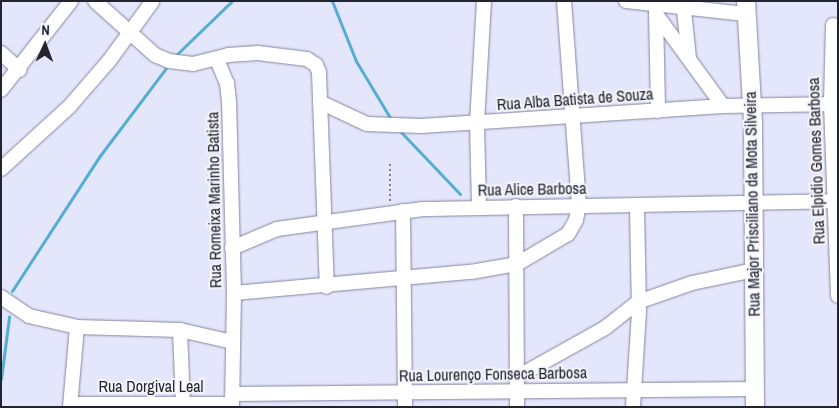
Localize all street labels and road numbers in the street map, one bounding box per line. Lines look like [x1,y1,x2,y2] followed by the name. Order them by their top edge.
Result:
[803,77,829,245] street label: Rua Elpidio Gomes Barbosa
[496,84,654,114] street label: Rua Alba Batista de Souza
[740,91,764,317] street label: Rua Major Prisciliano da Mota Silveira
[203,112,225,288] street label: Rua Romeixa Marinho Batista
[477,178,587,200] street label: Rua Alice Barbosa
[399,363,587,385] street label: Rua Lourenço Fonseca Barbosa
[98,376,204,396] street label: Rua Dorgival Leal

